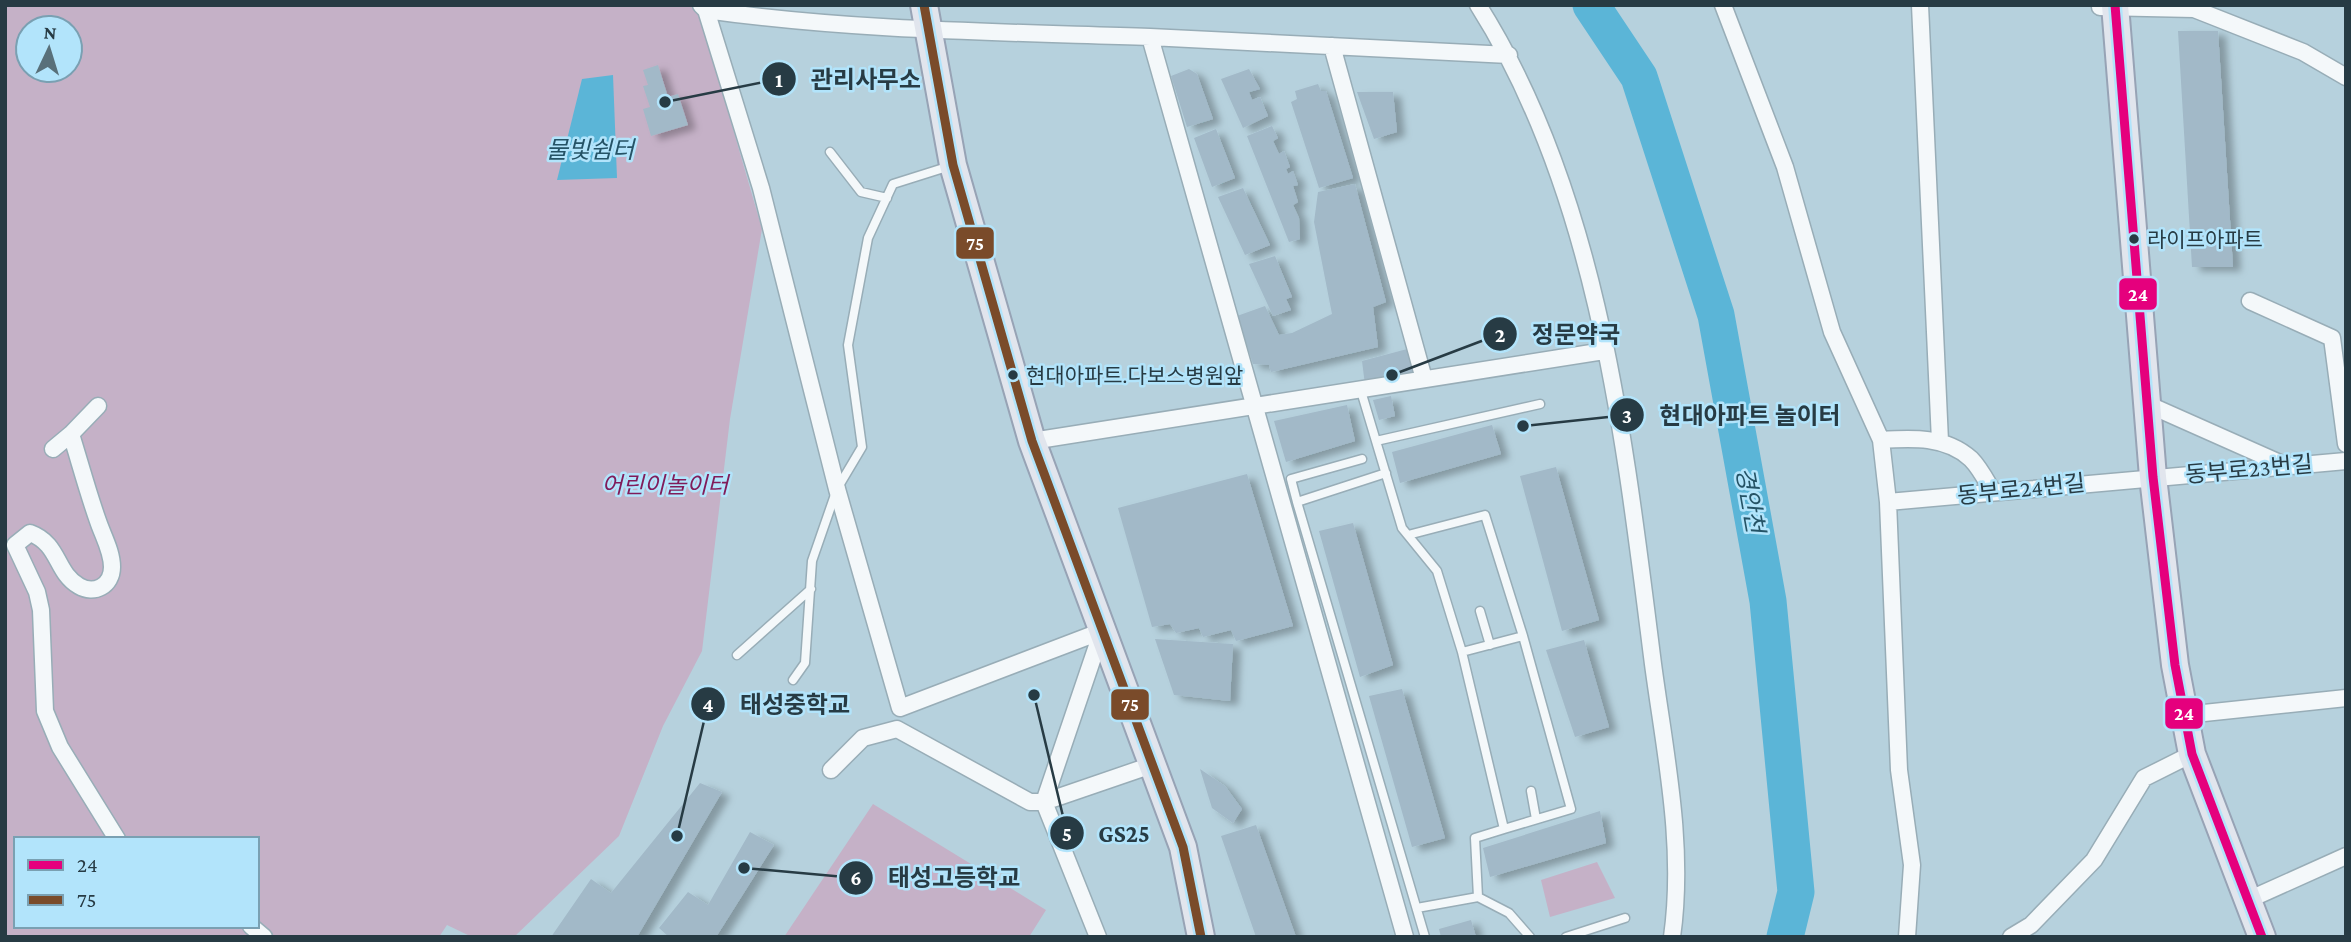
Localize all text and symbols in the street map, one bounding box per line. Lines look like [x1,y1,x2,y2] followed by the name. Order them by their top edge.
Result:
[14,14,84,84] north arrow
[43,22,57,43] text: N
[762,57,935,102] callout: 관리사무소
[811,66,921,93] text: 관리사무소
[775,68,783,92] text: 1
[546,136,637,163] water label: 물빛쉼터
[955,226,995,260] line badge: 75
[2147,228,2263,252] place label: 라이프아파트
[2127,232,2141,246] marker: 라이프아파트
[966,233,984,254] text: 75
[2118,277,2158,311] line badge: 24
[2128,284,2148,305] text: 24
[1483,312,1634,357] callout: 정문약국
[1532,321,1620,348] text: 정문약국
[1495,323,1506,347] text: 2
[1026,364,1243,388] place label: 현대아파트.다보스병원앞
[1006,368,1020,382] marker: 현대아파트.다보스병원앞
[1610,393,1854,438] callout: 현대아파트 놀이터
[1659,402,1841,429] text: 현대아파트 놀이터
[1622,404,1632,428] text: 3
[2184,450,2314,488] street label: 동부로23번길
[1731,465,1770,538] water label: 경안천
[1956,469,2086,509] street label: 동부로24번길
[602,472,731,498] park label: 어린이놀이터
[691,682,864,727] callout: 태성중학교
[1110,688,1150,721] line badge: 75
[740,691,850,718] text: 태성중학교
[702,693,714,717] text: 4
[1121,694,1139,715] text: 75
[2164,697,2204,730] line badge: 24
[2174,703,2194,724] text: 24
[1049,811,1164,856] callout: GS25
[1098,820,1150,847] text: GS25
[1062,822,1072,846] text: 5
[14,837,259,928] legend
[77,853,98,877] text: 24
[839,856,1034,901] callout: 태성고등학교
[888,864,1020,891] text: 태성고등학교
[850,866,862,890] text: 6
[77,888,96,912] text: 75

